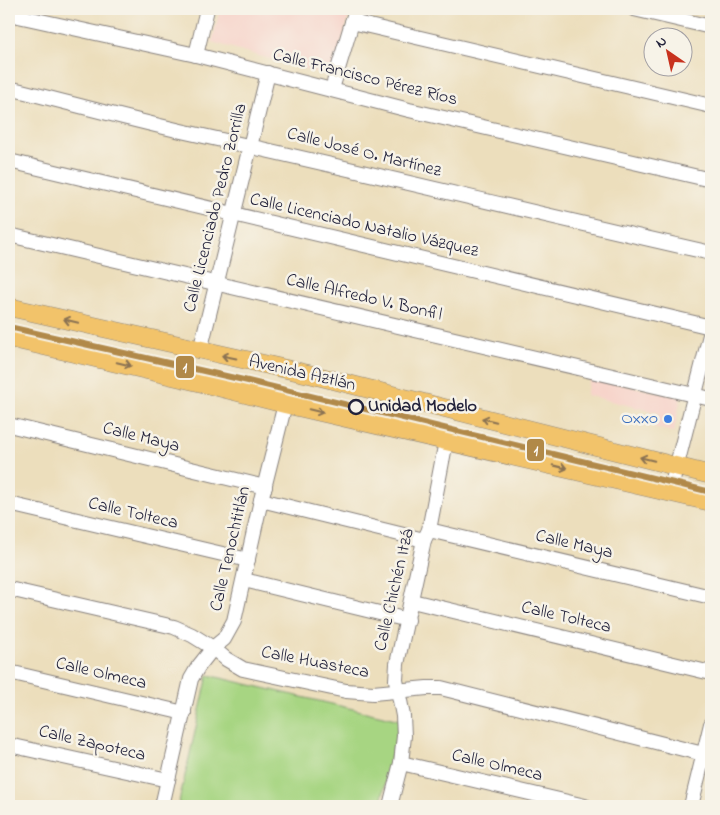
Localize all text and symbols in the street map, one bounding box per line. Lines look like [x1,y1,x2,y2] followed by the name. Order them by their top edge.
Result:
[642,28,692,78] north arrow
[652,31,671,54] text: N
[270,42,460,114] street label: Calle Francisco Pérez Ríos
[177,101,255,315] street label: Calle Licenciado Pedro Zorrilla
[284,121,444,185] street label: Calle José O. Martínez
[247,187,481,265] street label: Calle Licenciado Natalio Vázquez
[283,267,445,329] street label: Calle Alfredo V. Bonfil
[63,316,79,325] one-way arrow
[246,349,358,399] street label: Avenida Aztlán
[222,352,238,361] one-way arrow
[175,355,195,379] line badge: 1
[183,358,188,379] text: 1
[116,360,132,370] one-way arrow
[368,394,477,420] place label: Unidad Modelo
[348,399,364,415] marker: Unidad Modelo
[621,406,658,432] place label: Oxxo
[308,407,324,416] one-way arrow
[662,413,674,425] marker: Oxxo
[482,414,498,424] one-way arrow
[100,416,182,460] street label: Calle Maya
[526,438,545,462] line badge: 1
[534,441,539,462] text: 1
[639,454,655,463] one-way arrow
[551,463,567,472] one-way arrow
[204,484,258,614] street label: Calle Tenochtitlán
[86,491,180,537] street label: Calle Tolteca
[533,523,615,567] street label: Calle Maya
[368,526,422,654] street label: Calle Chichén Itzá
[519,595,613,641] street label: Calle Tolteca
[259,640,371,686] street label: Calle Huasteca
[53,651,149,697] street label: Calle Olmeca
[36,719,148,769] street label: Calle Zapoteca
[449,743,545,789] street label: Calle Olmeca

